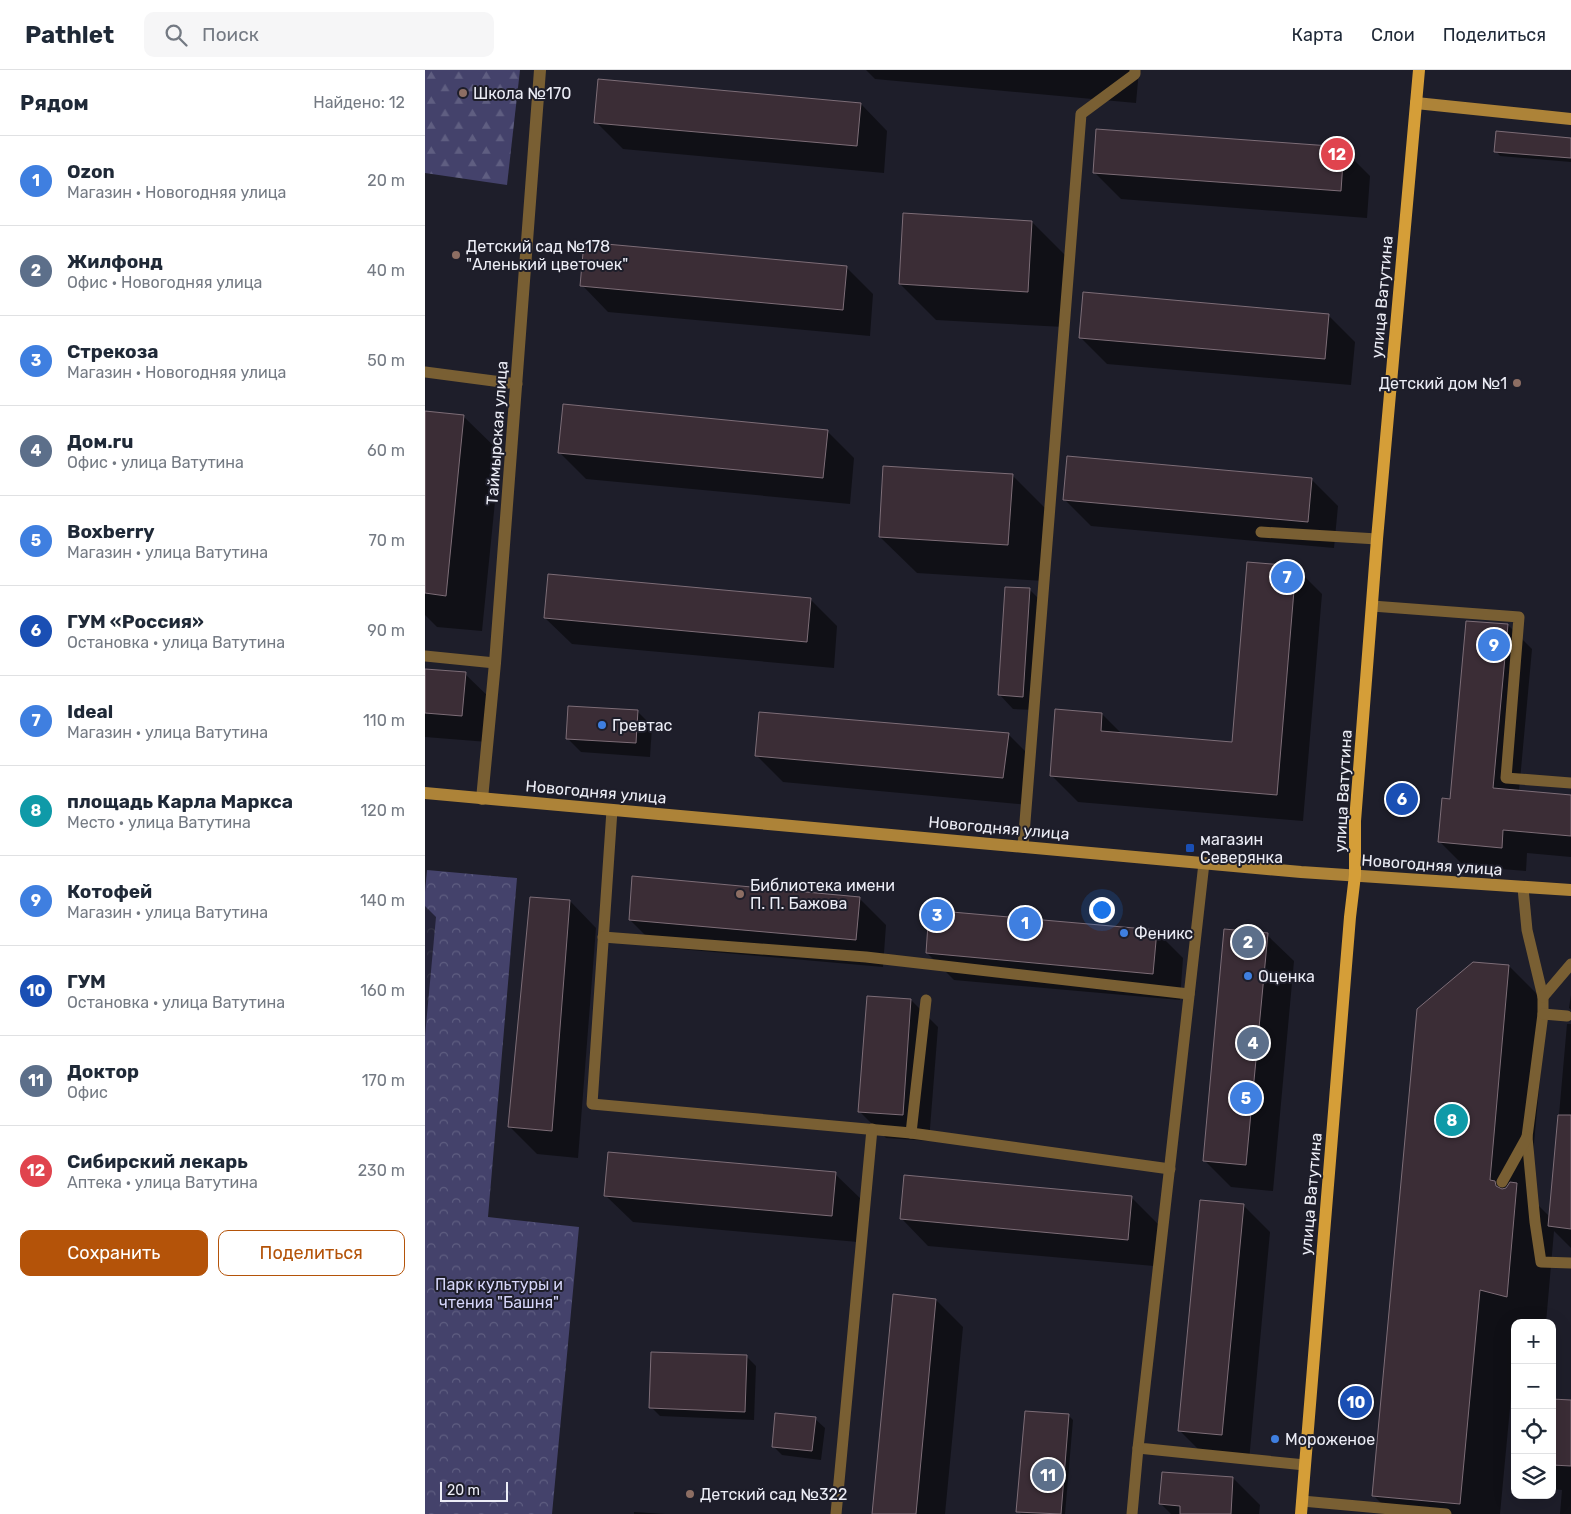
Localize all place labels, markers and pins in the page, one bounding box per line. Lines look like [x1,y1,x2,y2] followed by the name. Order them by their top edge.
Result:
[473,84,571,103] place label: Школа №170
[457,87,469,99] marker: Школа №170
[1321,135,1353,173] pin: 12
[466,237,628,274] place label: Детский сад №178 "Аленький цветочек"
[450,249,462,261] marker: Детский сад №178 "Аленький цветочек"
[1379,374,1507,393] place label: Детский дом №1
[1511,377,1523,389] marker: Детский дом №1
[1271,558,1303,596] pin: 7
[1478,626,1510,664] pin: 9
[612,716,673,735] place label: Гревтас
[596,719,608,731] marker: Гревтас
[1386,780,1418,818] pin: 6
[1200,830,1283,867] place label: магазин Северянка
[1184,842,1196,854] marker: магазин Северянка
[750,876,895,913] place label: Библиотека имени П. П. Бажова
[734,888,746,900] marker: Библиотека имени П. П. Бажова
[921,896,953,934] pin: 3
[1009,904,1041,942] pin: 1
[1232,923,1264,961] pin: 2
[1134,924,1193,943] place label: Феникс
[1118,927,1130,939] marker: Феникс
[1258,967,1315,986] place label: Оценка
[1242,970,1254,982] marker: Оценка
[1237,1024,1269,1062] pin: 4
[1230,1079,1262,1117] pin: 5
[1436,1101,1468,1139] pin: 8
[1340,1383,1372,1421] pin: 10
[1285,1430,1375,1449] place label: Мороженое
[1269,1433,1281,1445] marker: Мороженое
[1032,1456,1064,1494] pin: 11
[700,1485,847,1504] place label: Детский сад №322
[684,1488,696,1500] marker: Детский сад №322

